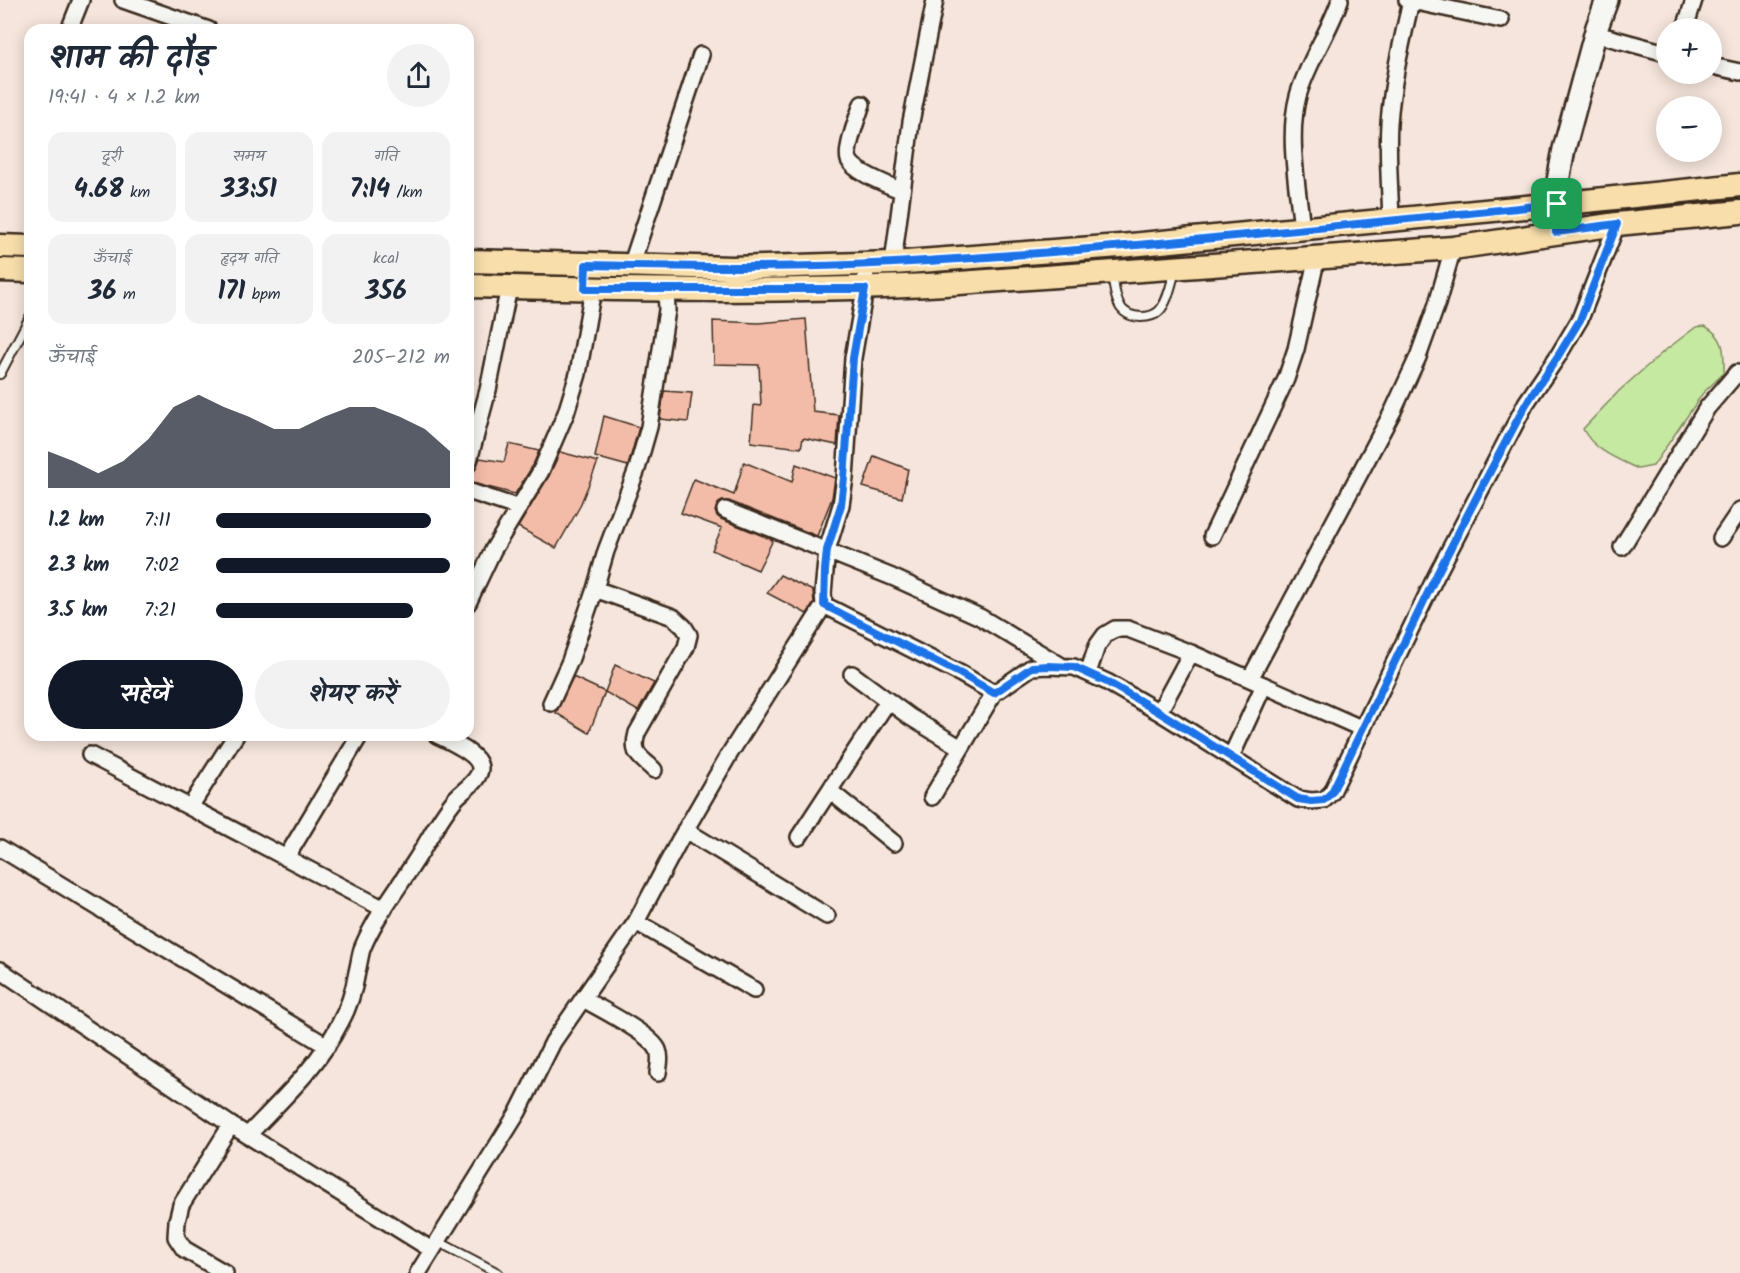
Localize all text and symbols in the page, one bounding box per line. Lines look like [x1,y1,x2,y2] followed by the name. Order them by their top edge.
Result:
[1656,18,1722,162] map controls
[1656,18,1722,84] button: +
[48,33,211,86] text: शाम की दौड़
[387,44,450,107] button: share
[48,82,200,114] text: 19:41 · 4 × 1.2 km
[1656,96,1722,162] button: −
[102,144,122,169] text: दूरी
[233,144,265,169] text: समय
[374,144,398,169] text: गति
[74,169,124,211] text: 4.68
[221,169,277,211] text: 33:51
[349,169,390,211] text: 7:14
[1531,178,1582,229] pin
[124,180,150,205] text: km
[390,180,423,205] text: /km
[1540,187,1573,220] icon: arrive
[93,246,131,271] text: ऊँचाई
[220,246,278,271] text: हृदय गति
[373,246,399,271] text: kcal
[88,271,117,313] text: 36
[217,271,245,313] text: 171
[365,271,407,313] text: 356
[117,282,136,307] text: m
[245,282,281,307] text: bpm
[48,342,96,374] text: ऊँचाई
[352,342,450,374] text: 205–212 m
[48,505,104,537] text: 1.2 km
[144,505,171,537] text: 7:11
[48,550,109,582] text: 2.3 km
[144,550,180,582] text: 7:02
[48,595,108,627] text: 3.5 km
[144,595,176,627] text: 7:21
[48,660,243,729] button: सहेजें
[255,660,450,729] button: शेयर करें

